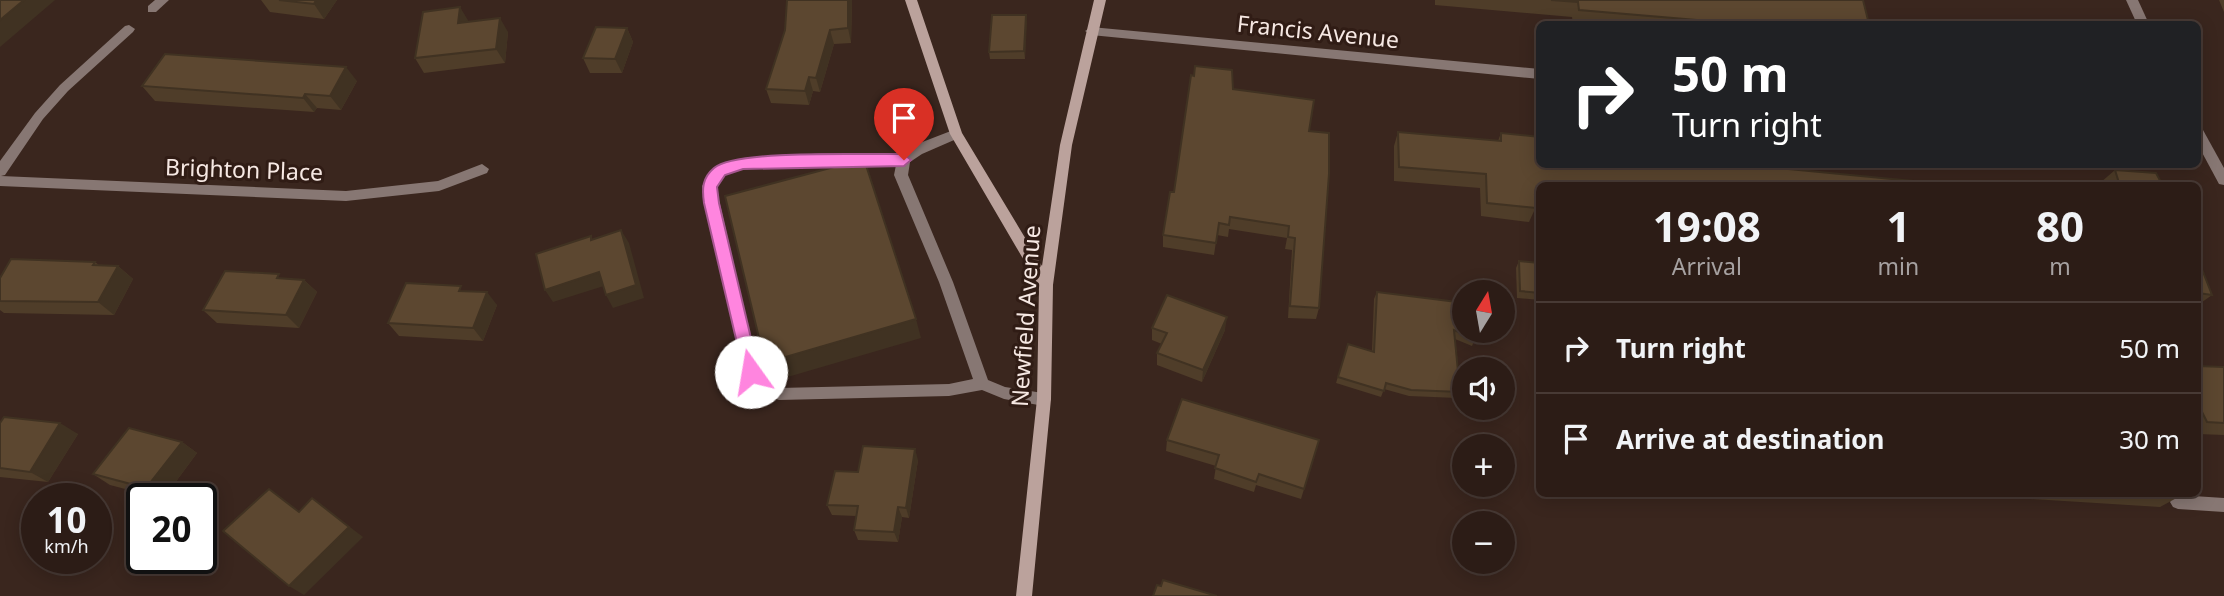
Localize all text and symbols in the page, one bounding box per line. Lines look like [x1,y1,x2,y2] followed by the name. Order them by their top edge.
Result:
[1235,7,1401,55] street label: Francis Avenue
[1672,40,1789,106] text: 50 m
[1557,49,1648,140] icon: right
[874,88,934,160] pin
[885,99,923,137] icon: arrive
[1672,103,1822,146] text: Turn right
[165,150,324,188] street label: Brighton Place
[1653,197,1761,254] text: 19:08
[1886,197,1910,254] text: 1
[2036,197,2084,254] text: 80
[1003,224,1047,408] street label: Newfield Avenue
[1672,250,1742,282] text: Arrival
[1878,250,1919,282] text: min
[2049,250,2071,282] text: m
[1452,280,1516,343] north arrow
[1452,280,1515,574] map controls
[1557,329,1595,367] icon: right
[1616,330,1746,366] text: Turn right
[2119,330,2180,366] text: 50 m
[714,335,788,409] position arrow
[1452,357,1515,420] button: sound
[1557,420,1595,458] icon: arrive
[1616,421,1885,457] text: Arrive at destination
[2119,421,2180,457] text: 30 m
[1452,434,1515,497] button: +
[126,483,217,574] speed limit sign: 20
[46,496,87,543] text: 10
[1452,511,1515,574] button: −
[44,534,89,558] text: km/h

